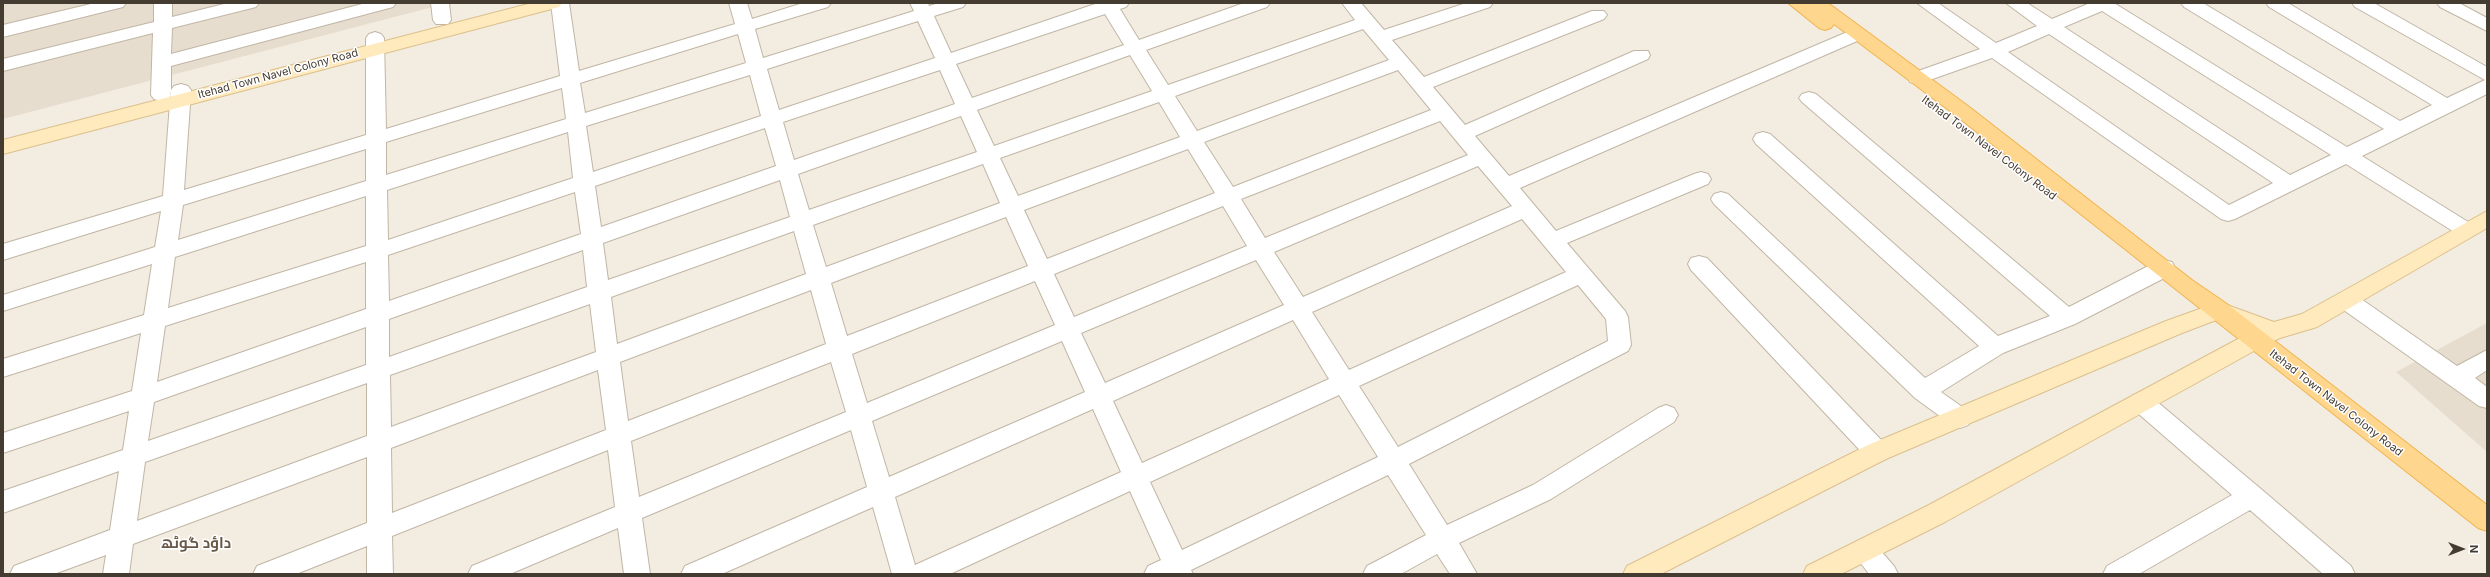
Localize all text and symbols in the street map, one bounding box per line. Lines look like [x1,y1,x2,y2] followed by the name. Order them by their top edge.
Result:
[196,46,360,102] street label: Itehad Town Navel Colony Road
[1919,93,2059,203] street label: Itehad Town Navel Colony Road
[2267,347,2405,459] street label: Itehad Town Navel Colony Road
[2442,529,2482,569] north arrow
[161,534,231,552] district label: داؤد گوٹھ
[2467,545,2481,553] text: N

